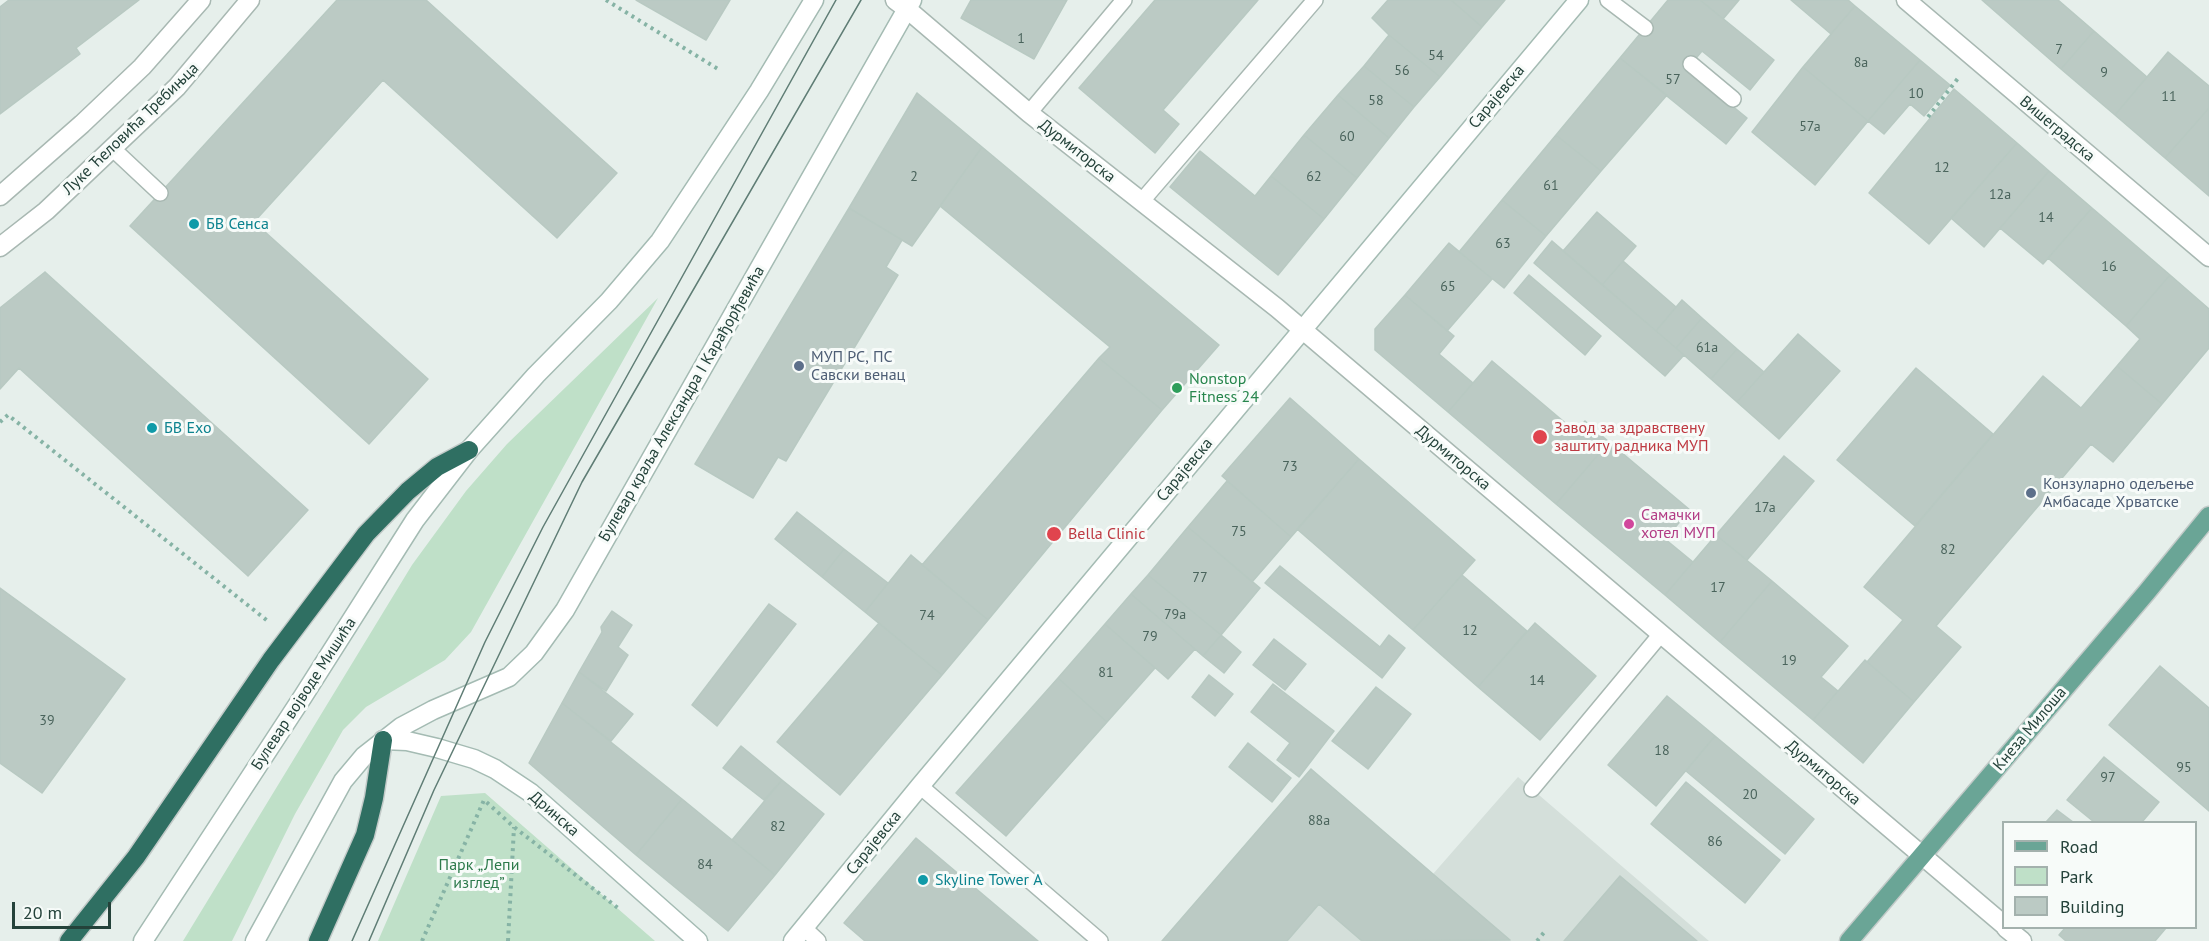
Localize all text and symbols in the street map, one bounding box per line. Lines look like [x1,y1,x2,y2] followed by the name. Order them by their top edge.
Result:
[1017,31,1025,47] house number: 1
[2055,42,2063,58] house number: 7
[1428,48,1444,64] house number: 54
[1854,55,1868,71] house number: 8a
[59,59,203,199] street label: Луке Ћеловића Требињца
[1465,61,1529,133] street label: Сарајевска
[1394,63,1410,79] house number: 56
[2100,65,2108,81] house number: 9
[1665,72,1681,88] house number: 57
[1908,86,1924,102] house number: 10
[2161,89,2177,105] house number: 11
[2016,92,2098,166] street label: Вишеградска
[1368,93,1384,109] house number: 58
[1035,115,1119,187] street label: Дурмиторска
[1799,119,1821,135] house number: 57a
[1339,129,1355,145] house number: 60
[1934,160,1950,176] house number: 12
[910,169,918,185] house number: 2
[1306,169,1322,185] house number: 62
[1543,178,1559,194] house number: 61
[1989,187,2011,203] house number: 12a
[2038,210,2054,226] house number: 14
[206,214,269,234] place label: БВ Сенса
[187,217,201,231] marker: БВ Сенса
[1495,236,1511,252] house number: 63
[2101,259,2117,275] house number: 16
[595,263,769,545] street label: Булевар краља Александра I Карађорђевића
[1440,279,1456,295] house number: 65
[1696,340,1718,356] house number: 61a
[811,347,905,385] place label: МУП РС, ПС Савски венац
[792,359,806,373] marker: МУП РС, ПС Савски венац
[1189,369,1259,407] place label: Nonstop Fitness 24
[1170,381,1184,395] marker: Nonstop Fitness 24
[164,418,211,438] place label: БВ Ехо
[1554,418,1708,456] place label: Завод за здравствену заштиту радника МУП
[145,421,159,435] marker: БВ Ехо
[1412,421,1494,495] street label: Дурмиторска
[1531,428,1549,446] marker: Завод за здравствену заштиту радника МУП
[1153,434,1217,506] street label: Сарајевска
[1282,459,1298,475] house number: 73
[2043,474,2194,512] place label: Конзуларно одељење Амбасаде Хрватске
[2024,486,2038,500] marker: Конзуларно одељење Амбасаде Хрватске
[1754,500,1776,516] house number: 17a
[1641,505,1715,543] place label: Самачки хотел МУП
[1622,517,1636,531] marker: Самачки хотел МУП
[1068,524,1145,544] place label: Bella Clinic
[1231,524,1247,540] house number: 75
[1045,525,1063,543] marker: Bella Clinic
[1940,542,1956,558] house number: 82
[1192,570,1208,586] house number: 77
[1710,580,1726,596] house number: 17
[1164,607,1186,623] house number: 79a
[919,608,935,624] house number: 74
[247,614,361,774] street label: Булевар војводе Мишића
[1462,623,1478,639] house number: 12
[1142,629,1158,645] house number: 79
[1781,653,1797,669] house number: 19
[1098,665,1114,681] house number: 81
[1529,673,1545,689] house number: 14
[1989,683,2071,775] street label: Кнеза Милоша
[39,713,55,729] house number: 39
[1782,736,1864,810] street label: Дурмиторска
[1654,743,1670,759] house number: 18
[2176,760,2192,776] house number: 95
[2100,770,2116,786] house number: 97
[525,787,583,841] street label: Дринска
[1742,787,1758,803] house number: 20
[842,807,906,879] street label: Сарајевска
[1308,813,1330,829] house number: 88a
[770,819,786,835] house number: 82
[2002,821,2197,929] legend
[1707,834,1723,850] house number: 86
[2060,835,2098,858] text: Road
[439,855,519,893] park label: Парк „Лепи изглед”
[697,857,713,873] house number: 84
[2060,865,2093,888] text: Park
[935,870,1043,890] place label: Skyline Tower A
[916,873,930,887] marker: Skyline Tower A
[15,890,114,928] scale bar
[2060,895,2124,918] text: Building
[23,901,62,924] text: 20 m

